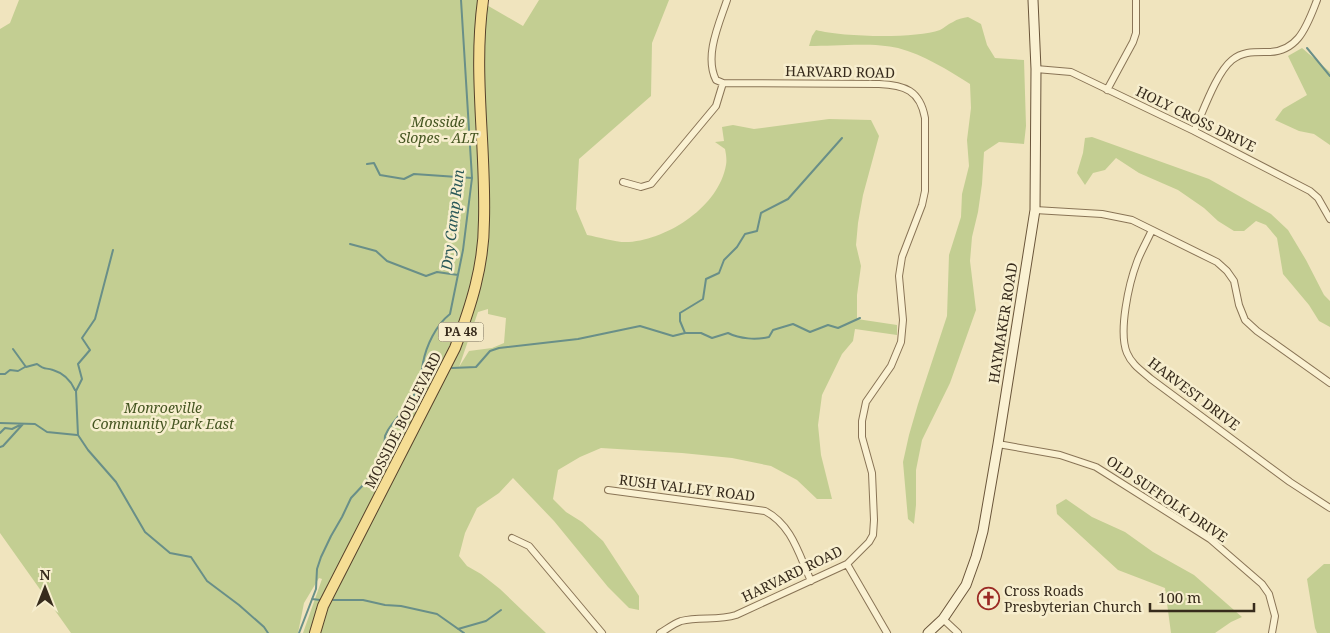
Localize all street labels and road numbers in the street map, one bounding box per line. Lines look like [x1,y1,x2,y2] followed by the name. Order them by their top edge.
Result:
[785,61,895,82] street label: HARVARD ROAD
[1133,81,1260,156] street label: HOLY CROSS DRIVE
[984,261,1021,385] street label: HAYMAKER ROAD
[438,322,484,342] road number: PA 48
[360,348,445,491] street label: MOSSIDE BOULEVARD
[1145,353,1244,434] street label: HARVEST DRIVE
[1103,451,1232,546] street label: OLD SUFFOLK DRIVE
[618,470,756,505] street label: RUSH VALLEY ROAD
[738,541,845,606] street label: HARVARD ROAD

